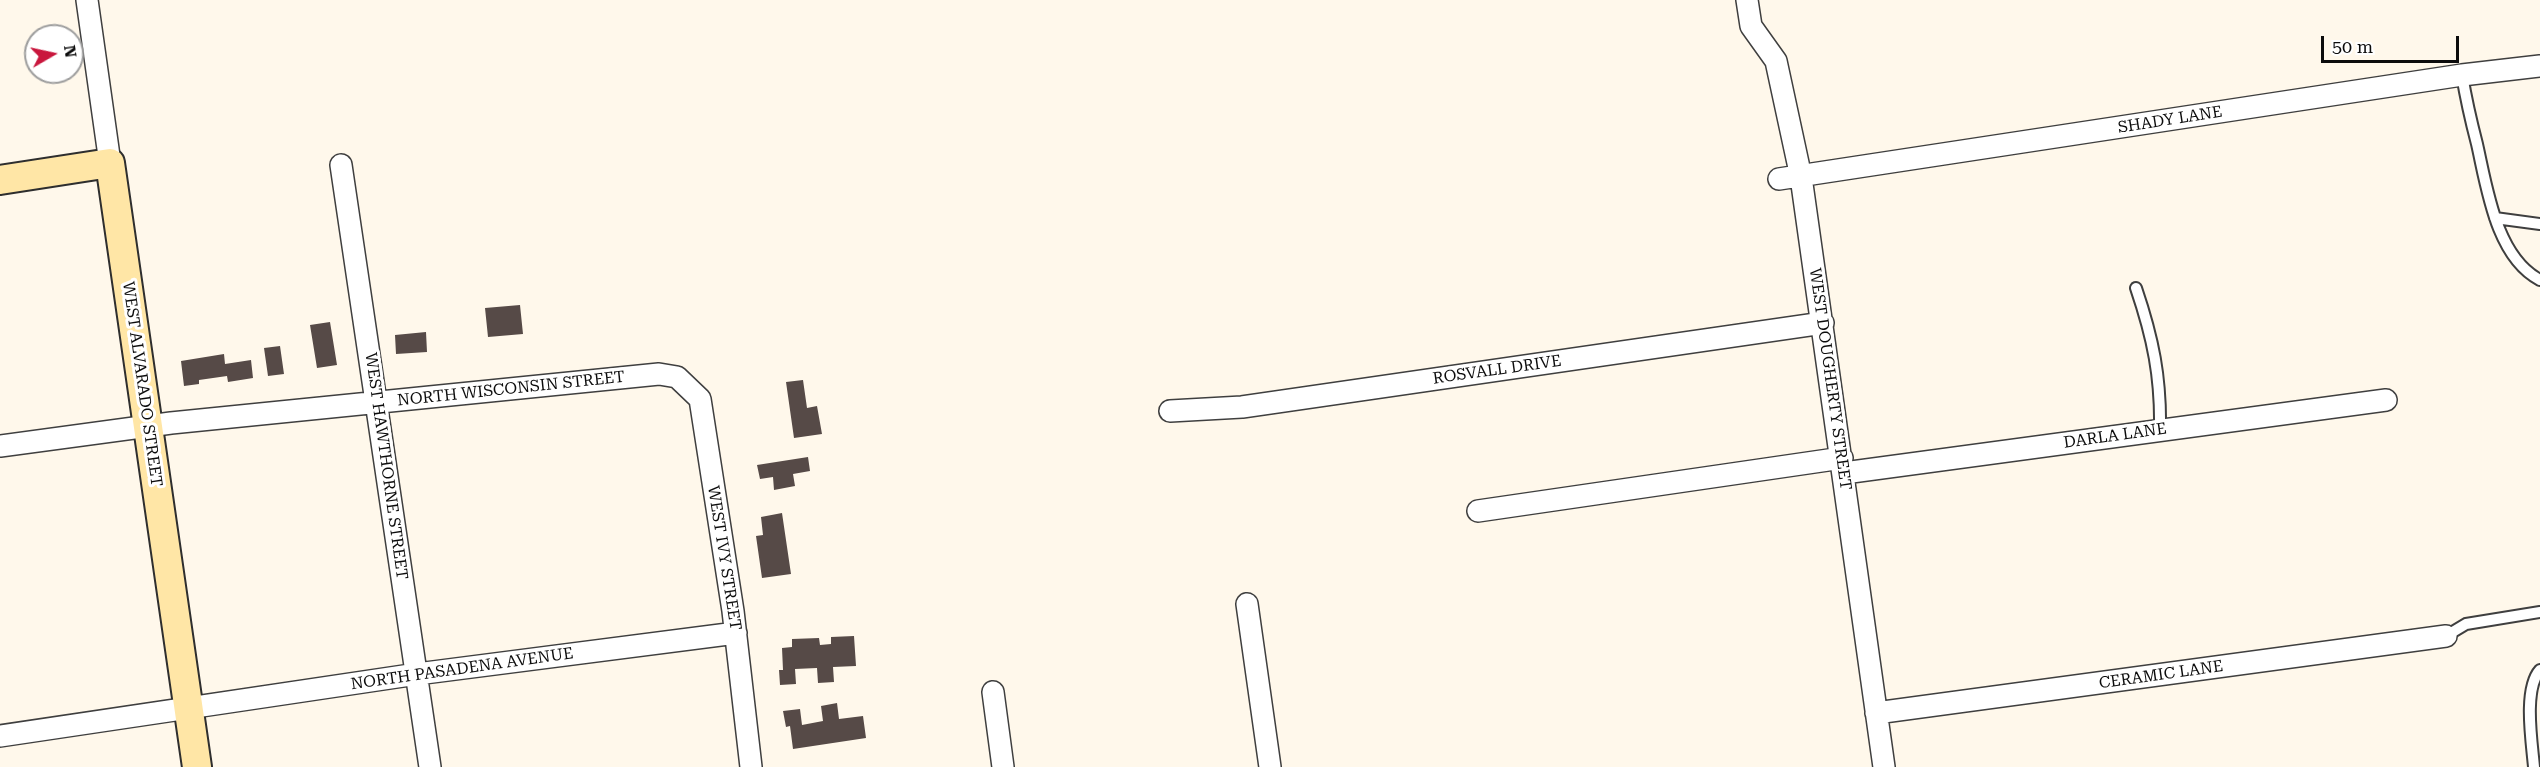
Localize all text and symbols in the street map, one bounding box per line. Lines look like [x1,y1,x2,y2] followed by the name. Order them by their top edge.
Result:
[24,24,84,84] north arrow
[2324,24,2462,62] scale bar
[2332,36,2373,57] text: 50 m
[60,44,81,59] text: N
[2116,102,2224,138] street label: SHADY LANE
[1805,267,1855,491] street label: WEST DOUGHERTY STREET
[118,280,166,488] street label: WEST ALVARADO STREET
[361,351,411,581] street label: WEST HAWTHORNE STREET
[1431,351,1563,389] street label: ROSVALL DRIVE
[396,367,626,411] street label: NORTH WISCONSIN STREET
[2062,419,2168,453] street label: DARLA LANE
[703,484,745,632] street label: WEST IVY STREET
[349,644,575,694] street label: NORTH PASADENA AVENUE
[2098,657,2224,693] street label: CERAMIC LANE

